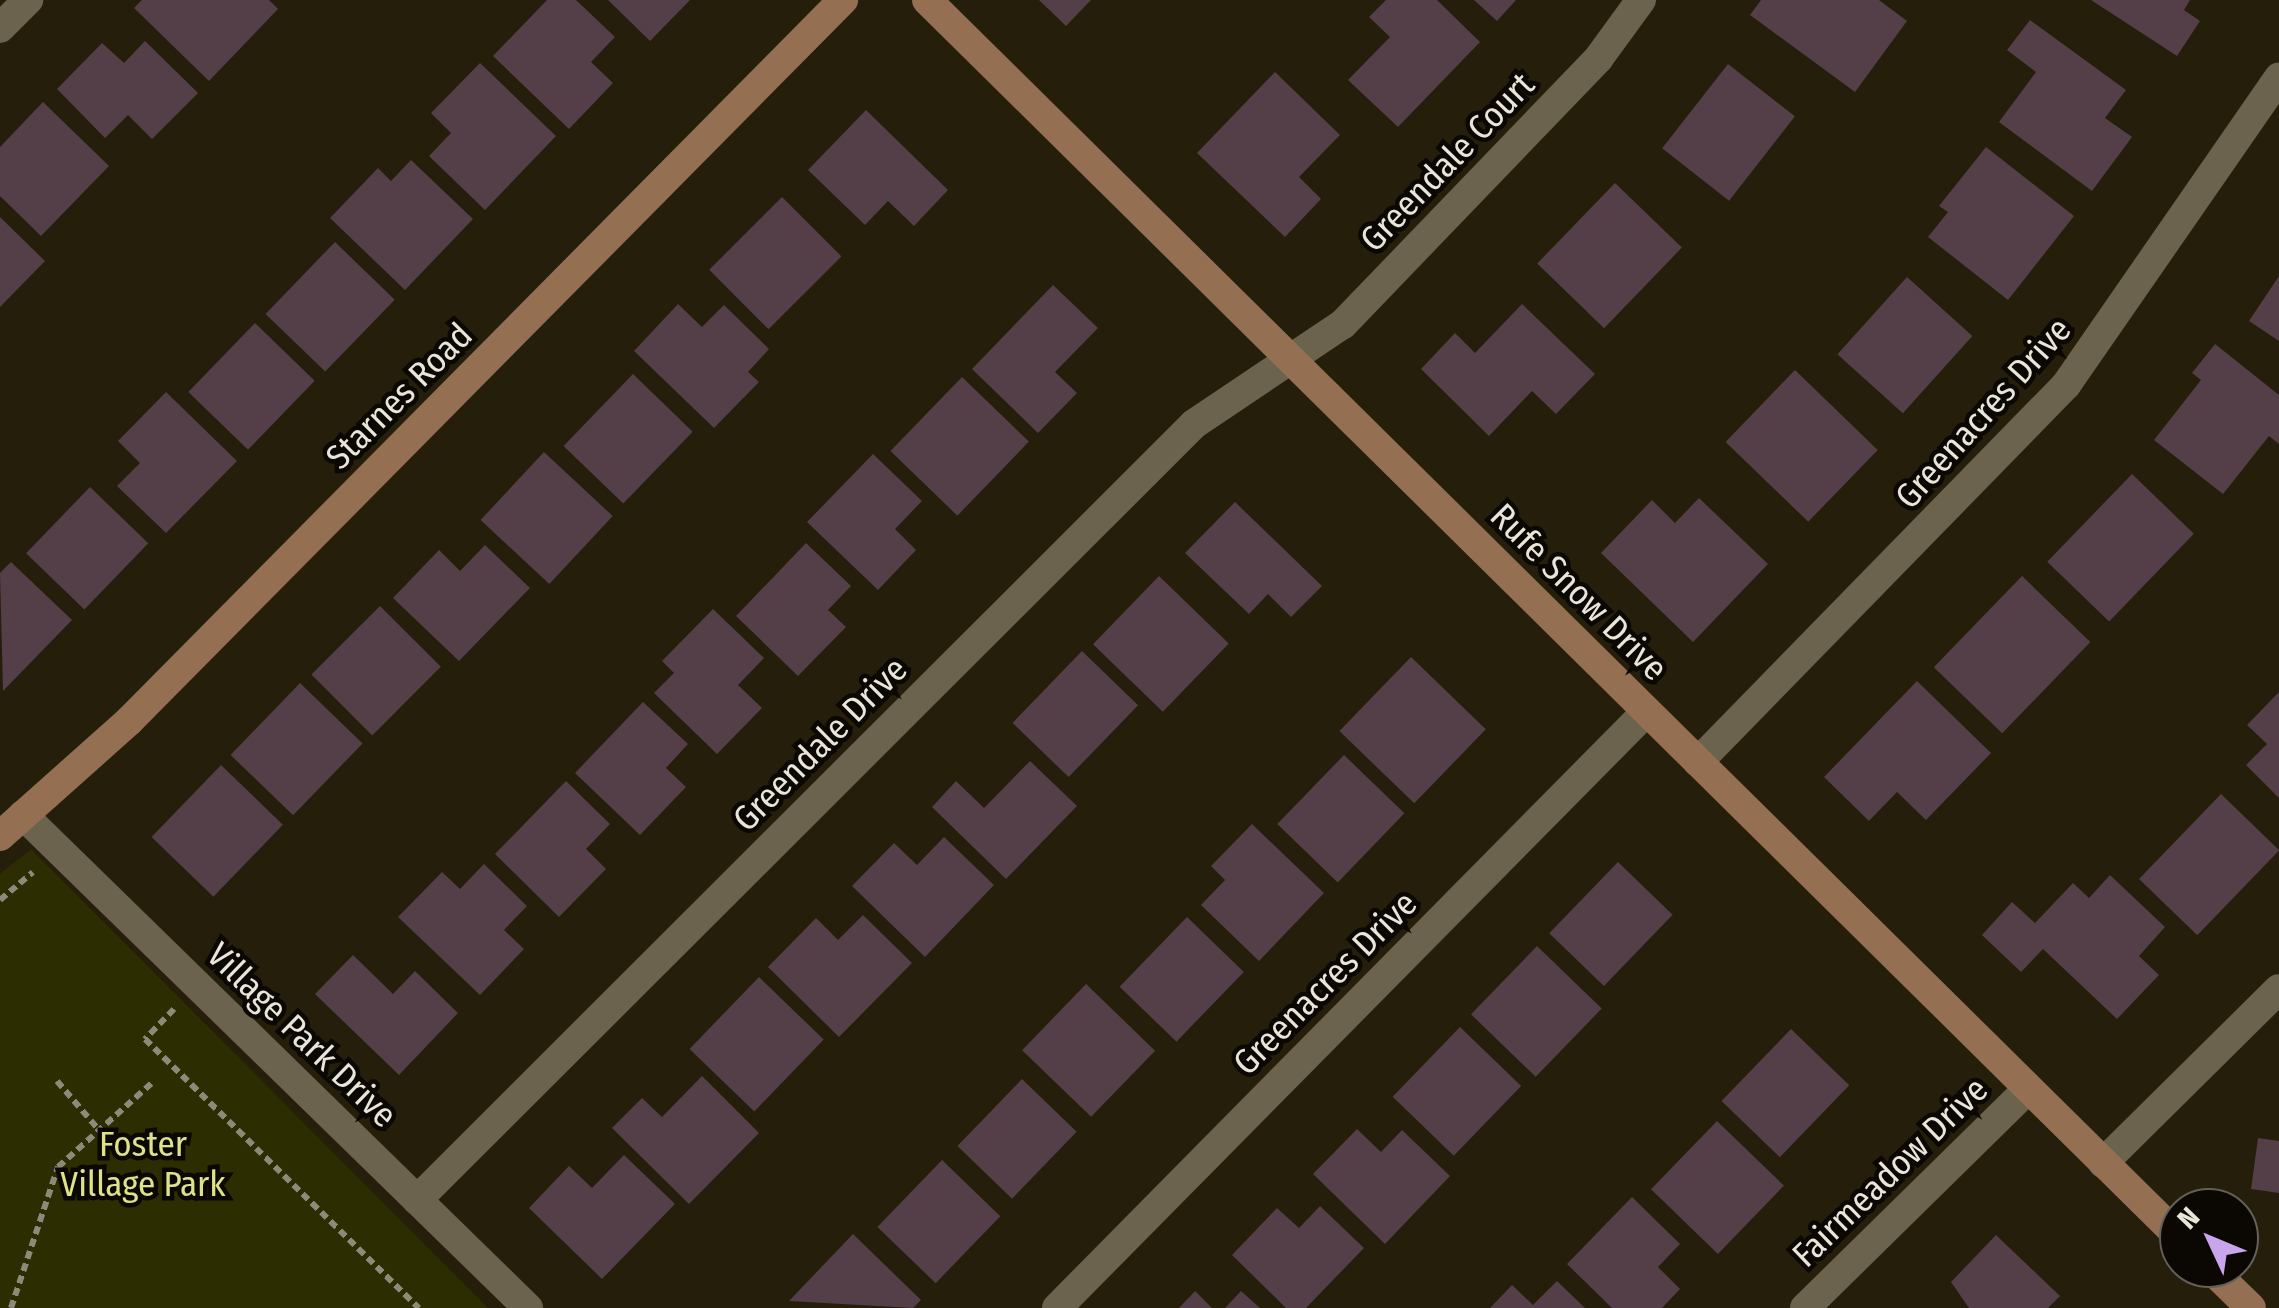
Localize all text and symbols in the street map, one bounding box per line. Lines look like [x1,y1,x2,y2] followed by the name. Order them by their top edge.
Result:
[1351,64,1543,260] street label: Greendale Court
[1886,309,2080,517] street label: Greenacres Drive
[317,314,481,478] street label: Starnes Road
[1482,495,1676,689] street label: Rufe Snow Drive
[724,648,916,840] street label: Greendale Drive
[1225,883,1425,1083] street label: Greenacres Drive
[198,934,406,1136] street label: Village Park Drive
[1784,1068,1996,1276] street label: Fairmeadow Drive
[60,1123,226,1205] park label: Foster Village Park
[2159,1188,2259,1288] north arrow
[2171,1201,2206,1236] text: N

